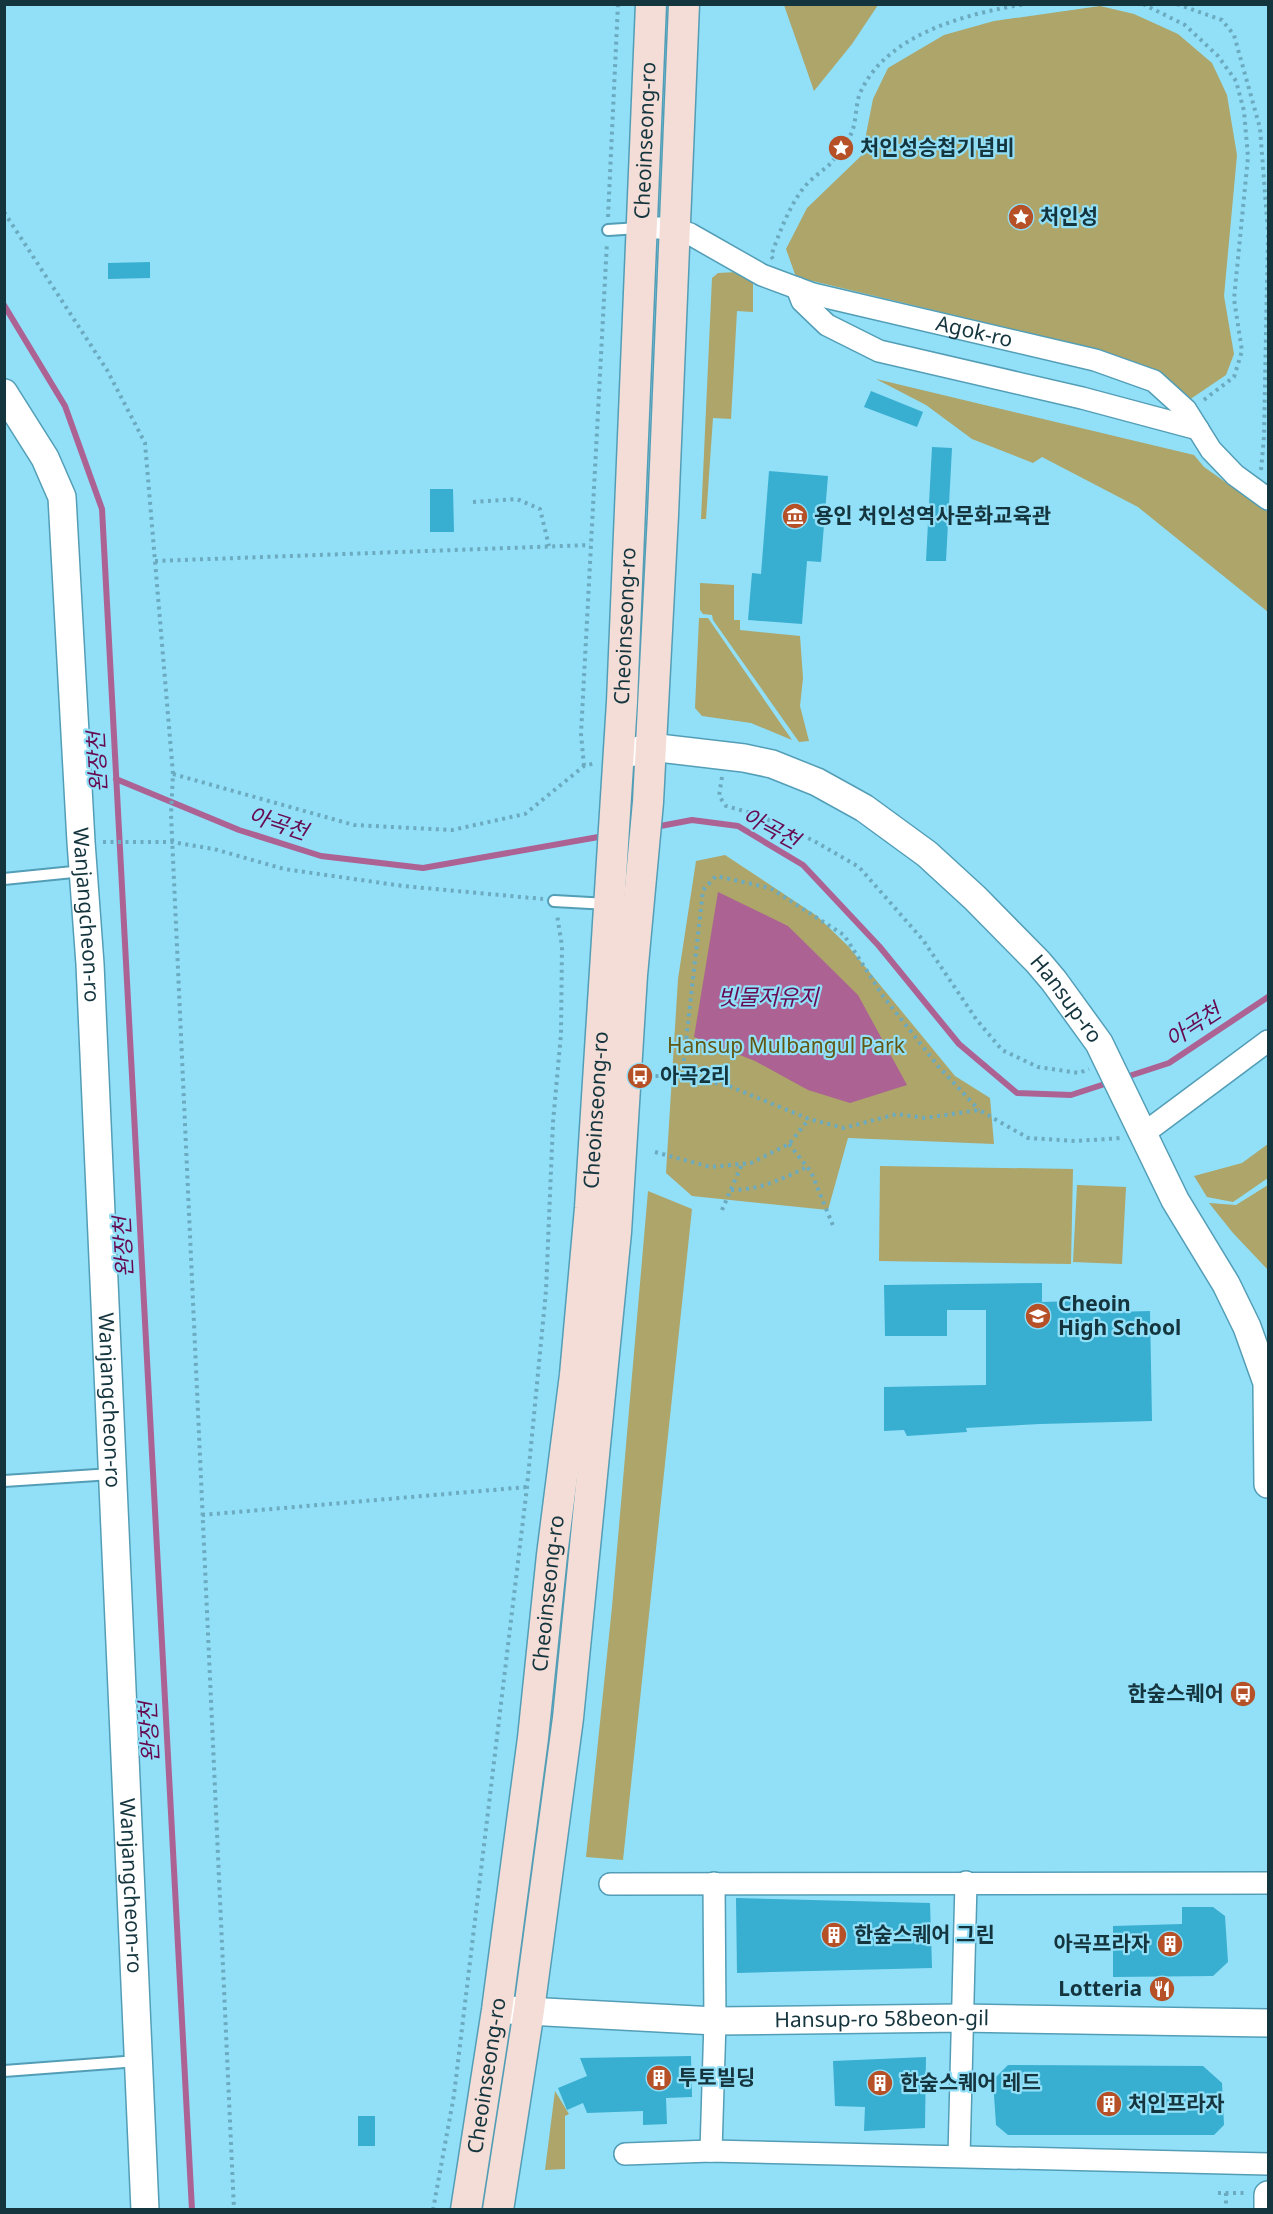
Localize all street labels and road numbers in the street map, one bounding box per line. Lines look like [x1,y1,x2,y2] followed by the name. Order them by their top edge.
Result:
[627,61,662,220] street label: Cheoinseong-ro
[933,308,1016,353] street label: Agok-ro
[607,547,641,705] street label: Cheoinseong-ro
[67,827,107,1003] street label: Wanjangcheon-ro
[1024,948,1109,1048] street label: Hansup-ro
[576,1031,614,1190] street label: Cheoinseong-ro
[92,1312,128,1489] street label: Wanjangcheon-ro
[525,1513,570,1673] street label: Cheoinseong-ro
[114,1798,150,1974] street label: Wanjangcheon-ro
[460,1996,512,2155] street label: Cheoinseong-ro
[774,2003,989,2033] street label: Hansup-ro 58beon-gil

